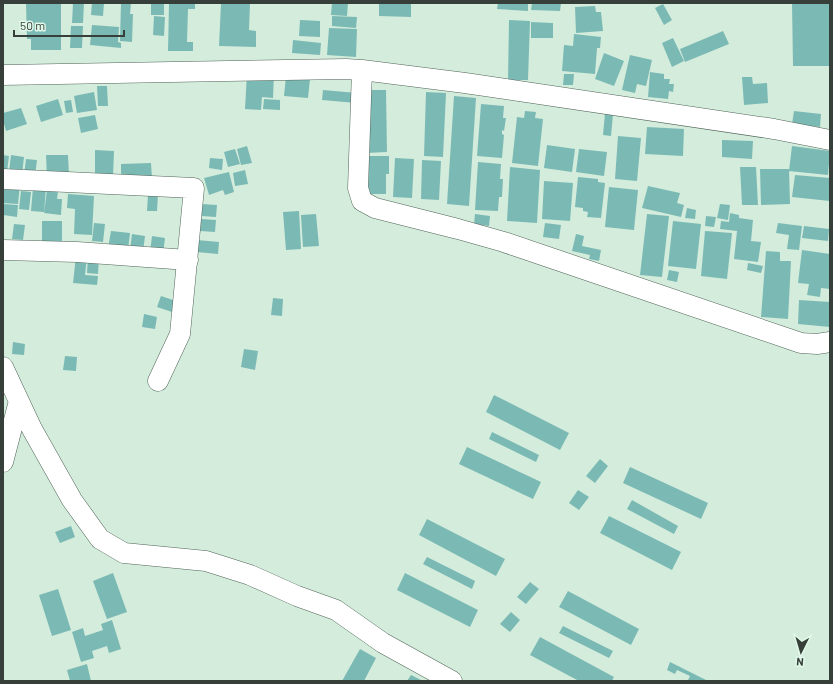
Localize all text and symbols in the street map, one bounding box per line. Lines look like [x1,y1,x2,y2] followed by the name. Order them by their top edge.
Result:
[14,12,124,38] scale bar
[20,18,45,32] text: 50 m
[781,632,821,672] north arrow
[796,656,804,669] text: N

